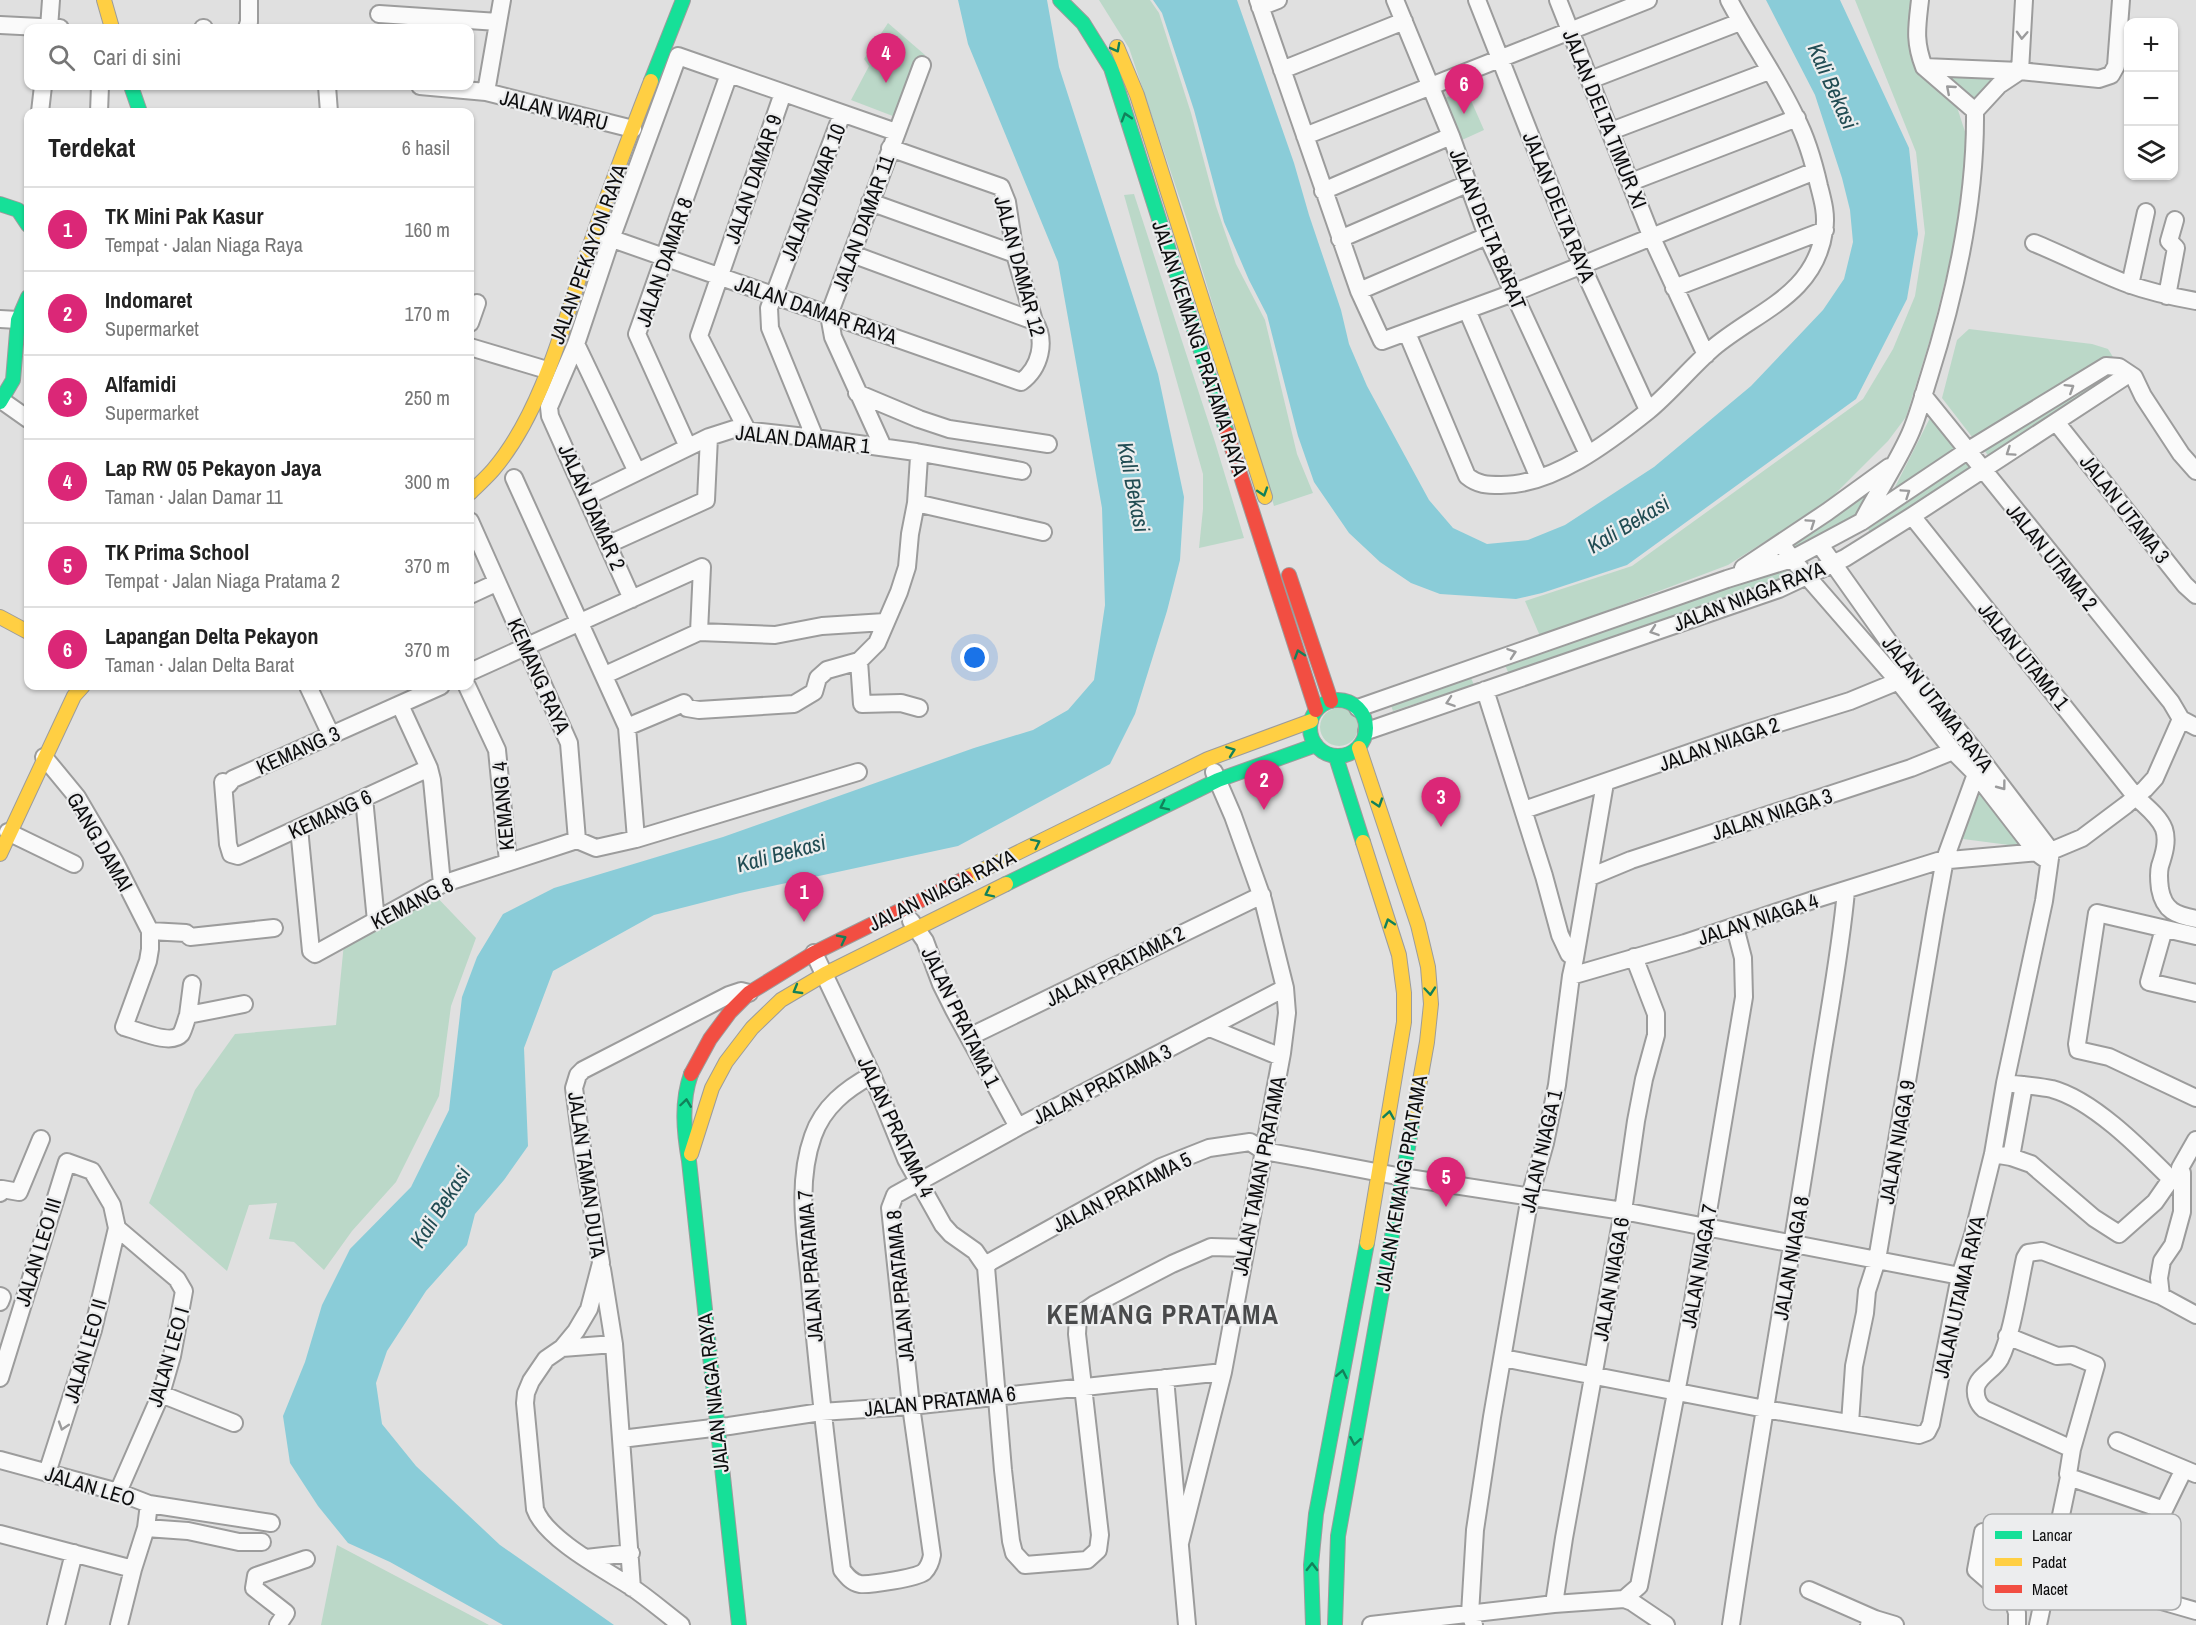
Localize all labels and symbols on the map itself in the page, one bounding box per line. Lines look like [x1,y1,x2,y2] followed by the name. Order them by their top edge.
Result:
[1556,25,1654,213] street label: JALAN DELTA TIMUR XI
[2016,31,2029,40] one-way arrow
[866,34,906,83] pin: 4
[1801,38,1865,134] water label: Kali Bekasi
[1109,41,1120,52] one-way arrow
[1444,64,1484,114] pin: 6
[497,83,611,137] street label: JALAN WARU
[1946,85,1957,96] one-way arrow
[717,110,789,248] street label: JALAN DAMAR 9
[1121,112,1134,123] one-way arrow
[774,119,852,265] street label: JALAN DAMAR 10
[1516,128,1603,287] street label: JALAN DELTA RAYA
[1442,144,1534,314] street label: JALAN DELTA BARAT
[825,150,901,295] street label: JALAN DAMAR 11
[542,160,634,348] street label: JALAN PEKAYON RAYA
[987,192,1053,340] street label: JALAN DAMAR 12
[628,193,700,331] street label: JALAN DAMAR 8
[1145,217,1255,480] street label: JALAN KEMANG PRATAMA RAYA
[731,269,901,352] street label: JALAN DAMAR RAYA
[2064,383,2074,395] one-way arrow
[734,418,872,461] street label: JALAN DAMAR 1
[551,439,633,575] street label: JALAN DAMAR 2
[1111,439,1157,535] water label: Kali Bekasi
[2006,445,2017,456] one-way arrow
[2073,449,2177,569] street label: JALAN UTAMA 3
[1256,486,1268,497] one-way arrow
[1581,488,1675,560] water label: Kali Bekasi
[1899,489,1910,500] one-way arrow
[2000,497,2104,617] street label: JALAN UTAMA 2
[1804,519,1815,530] one-way arrow
[1669,554,1829,638] street label: JALAN NIAGA RAYA
[1972,596,2077,716] street label: JALAN UTAMA 1
[501,614,578,739] street label: KEMANG RAYA
[1649,624,1660,637] one-way arrow
[1876,630,2001,779] street label: JALAN UTAMA RAYA
[960,643,989,672] your location
[1506,648,1517,661] one-way arrow
[1293,649,1306,660] one-way arrow
[1445,695,1456,708] one-way arrow
[1655,710,1783,778] street label: JALAN NIAGA 2
[251,719,345,781] street label: KEMANG 3
[1225,745,1235,758] one-way arrow
[485,760,521,852] street label: KEMANG 4
[1244,760,1284,810] pin: 2
[1422,778,1460,827] pin: 3
[1995,779,2006,790] one-way arrow
[1708,781,1836,847] street label: JALAN NIAGA 3
[284,782,376,846] street label: KEMANG 6
[60,787,140,897] street label: GANG DAMAI
[1371,797,1383,808] one-way arrow
[1160,799,1171,811] one-way arrow
[733,827,829,879] water label: Kali Bekasi
[1029,839,1040,851] one-way arrow
[864,842,1021,938] street label: JALAN NIAGA RAYA
[366,870,458,936] street label: KEMANG 8
[784,872,824,922] pin: 1
[985,886,996,897] one-way arrow
[1694,886,1823,952] street label: JALAN NIAGA 4
[1040,918,1190,1014] street label: JALAN PRATAMA 2
[1384,918,1396,929] one-way arrow
[836,935,846,946] one-way arrow
[915,942,1008,1092] street label: JALAN PRATAMA 1
[793,983,803,995] one-way arrow
[1423,986,1436,995] one-way arrow
[1027,1036,1177,1132] street label: JALAN PRATAMA 3
[851,1052,942,1203] street label: JALAN PRATAMA 4
[1368,1072,1434,1293] street label: JALAN KEMANG PRATAMA
[1225,1073,1293,1278] street label: JALAN TAMAN PRATAMA
[1872,1078,1922,1206] street label: JALAN NIAGA 9
[1513,1086,1569,1215] street label: JALAN NIAGA 1
[561,1090,613,1260] street label: JALAN TAMAN DUTA
[679,1098,691,1107] one-way arrow
[1383,1110,1395,1120] one-way arrow
[1047,1144,1197,1240] street label: JALAN PRATAMA 5
[1426,1158,1466,1207] pin: 5
[403,1161,477,1253] water label: Kali Bekasi
[790,1189,830,1343] street label: JALAN PRATAMA 7
[8,1194,68,1310] street label: JALAN LEO III
[1766,1194,1816,1322] street label: JALAN NIAGA 8
[1674,1202,1724,1330] street label: JALAN NIAGA 7
[879,1209,921,1363] street label: JALAN PRATAMA 8
[1926,1213,1992,1381] street label: JALAN UTAMA RAYA
[1586,1215,1636,1343] street label: JALAN NIAGA 6
[56,1295,114,1407] street label: JALAN LEO II
[1047,1296,1279,1332] district label: KEMANG PRATAMA
[140,1304,196,1410] street label: JALAN LEO I
[690,1311,736,1474] street label: JALAN NIAGA RAYA
[1336,1369,1348,1379] one-way arrow
[863,1379,1017,1423] street label: JALAN PRATAMA 6
[57,1420,70,1431] one-way arrow
[1349,1436,1362,1446] one-way arrow
[41,1459,139,1513] street label: JALAN LEO
[1983,1514,2181,1610] legend
[2032,1524,2073,1546] text: Lancar
[2032,1551,2067,1573] text: Padat
[1306,1562,1318,1571] one-way arrow
[2032,1578,2068,1600] text: Macet

